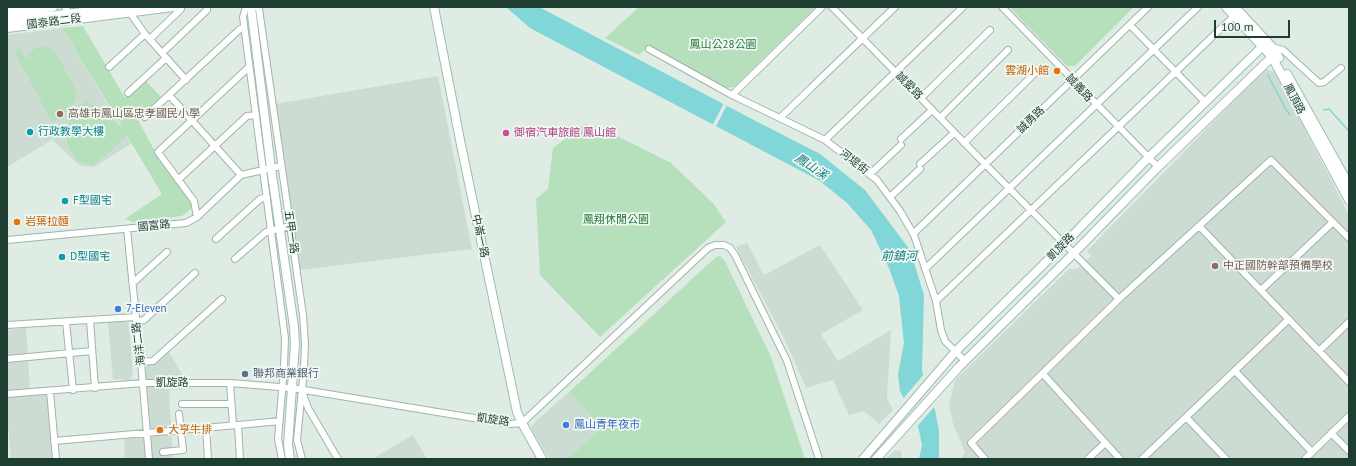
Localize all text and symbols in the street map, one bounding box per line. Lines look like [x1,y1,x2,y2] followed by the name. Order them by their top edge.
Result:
[26,12,82,32] street label: 國泰路二段
[1216,12,1292,38] scale bar
[1221,19,1254,34] text: 100 m
[690,38,756,52] park label: 鳳山公28公園
[1005,64,1049,78] place label: 雲湖小館
[1052,66,1062,76] marker: 雲湖小館
[893,70,925,102] street label: 誠愛路
[1063,72,1095,104] street label: 誠義路
[1280,81,1308,117] street label: 鳳頂路
[1015,104,1047,136] street label: 誠勇路
[68,107,200,121] place label: 高雄市鳳山區忠孝國民小學
[55,109,65,119] marker: 高雄市鳳山區忠孝國民小學
[38,125,104,139] place label: 行政教學大樓
[514,126,616,140] place label: 御宿汽車旅館 鳳山館
[25,127,35,137] marker: 行政教學大樓
[501,128,511,138] marker: 御宿汽車旅館 鳳山館
[837,147,871,177] street label: 河堤街
[792,151,830,183] water label: 鳳山溪
[73,194,112,208] place label: F型國宅
[60,196,70,206] marker: F型國宅
[281,209,301,255] street label: 五甲一路
[469,213,491,259] street label: 中崙一路
[583,213,649,227] park label: 鳳翔休閒公園
[25,215,69,229] place label: 岩葉拉麵
[12,217,22,227] marker: 岩葉拉麵
[137,218,171,234] street label: 國富路
[1045,231,1077,263] street label: 凱旋路
[70,250,110,264] place label: D型國宅
[881,250,917,264] water label: 前鎮河
[57,252,67,262] marker: D型國宅
[1223,259,1333,273] place label: 中正國防幹部預備學校
[1210,261,1220,271] marker: 中正國防幹部預備學校
[126,302,166,316] place label: 7-Eleven
[113,304,123,314] marker: 7-Eleven
[130,321,148,367] street label: 海洋二路
[253,367,319,381] place label: 聯邦商業銀行
[240,369,250,379] marker: 聯邦商業銀行
[156,376,188,390] street label: 凱旋路
[476,411,510,429] street label: 凱旋路
[574,418,640,432] place label: 鳳山青年夜市
[561,420,571,430] marker: 鳳山青年夜市
[168,423,212,437] place label: 大亨牛排
[155,425,165,435] marker: 大亨牛排

